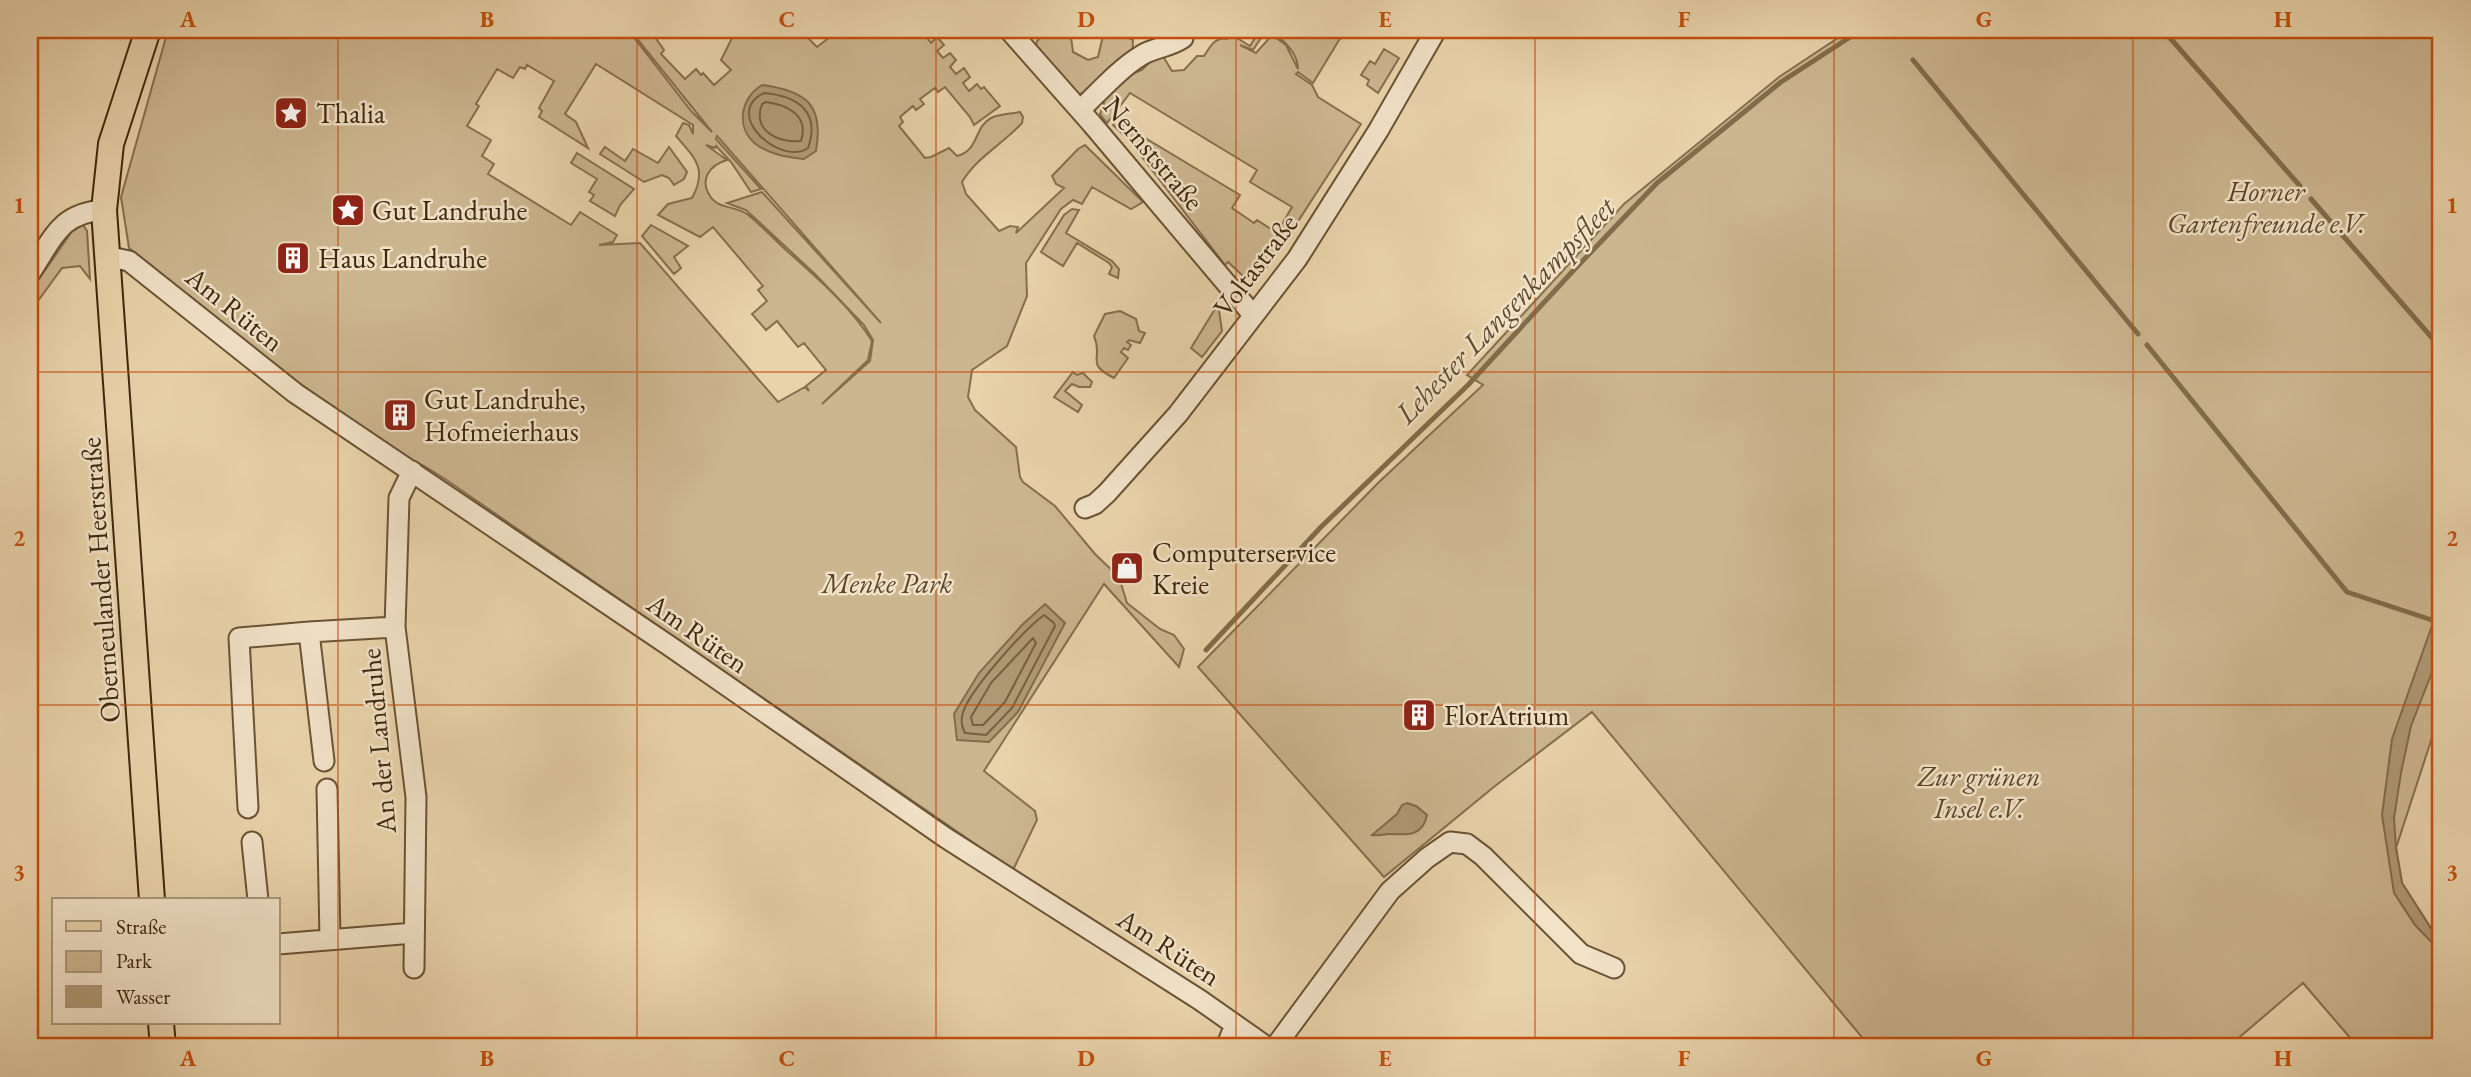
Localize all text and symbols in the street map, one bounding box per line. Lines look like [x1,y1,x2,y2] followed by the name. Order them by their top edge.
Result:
[179,4,197,34] text: A
[480,4,494,34] text: B
[779,4,795,34] text: C
[1077,4,1095,34] text: D
[1378,4,1392,34] text: E
[1678,4,1691,34] text: F
[1976,4,1992,34] text: G
[2274,4,2292,34] text: H
[1096,88,1212,218] street label: Nernststraße
[272,94,310,132] place icon: Thalia
[316,95,386,131] place label: Thalia
[2167,173,2366,241] park label: Horner Gartenfreunde e.V.
[1386,187,1625,433] water label: Lehester Langenkampsfleet
[13,190,25,220] text: 1
[2446,190,2458,220] text: 1
[329,191,367,229] place icon: Gut Landruhe
[372,192,528,228] place label: Gut Landruhe
[1205,206,1305,324] street label: Voltastraße
[274,239,312,277] building icon: Haus Landruhe
[318,240,487,276] place label: Haus Landruhe
[178,258,292,360] street label: Am Rüten
[424,381,586,449] place label: Gut Landruhe, Hofmeierhaus
[381,396,419,434] building icon: Gut Landruhe, Hofmeierhaus
[72,436,128,724] street label: Oberneulander Heerstraße
[13,523,25,553] text: 2
[2446,523,2458,553] text: 2
[1152,534,1336,602] place label: Computerservice Kreie
[1108,549,1146,587] shop icon: Computerservice Kreie
[820,565,953,601] park label: Menke Park
[639,584,756,681] street label: Am Rüten
[352,647,404,836] street label: An der Landruhe
[1400,696,1438,734] building icon: FlorAtrium
[1444,697,1569,733] place label: FlorAtrium
[1917,758,2040,826] park label: Zur grünen Insel e.V.
[13,857,25,887] text: 3
[2446,857,2458,887] text: 3
[52,898,280,1024] legend
[1110,900,1228,994] street label: Am Rüten
[116,913,167,940] text: Straße
[116,947,153,974] text: Park
[116,983,170,1010] text: Wasser
[179,1043,197,1073] text: A
[480,1043,494,1073] text: B
[779,1043,795,1073] text: C
[1077,1043,1095,1073] text: D
[1378,1043,1392,1073] text: E
[1678,1043,1691,1073] text: F
[1976,1043,1992,1073] text: G
[2274,1043,2292,1073] text: H

